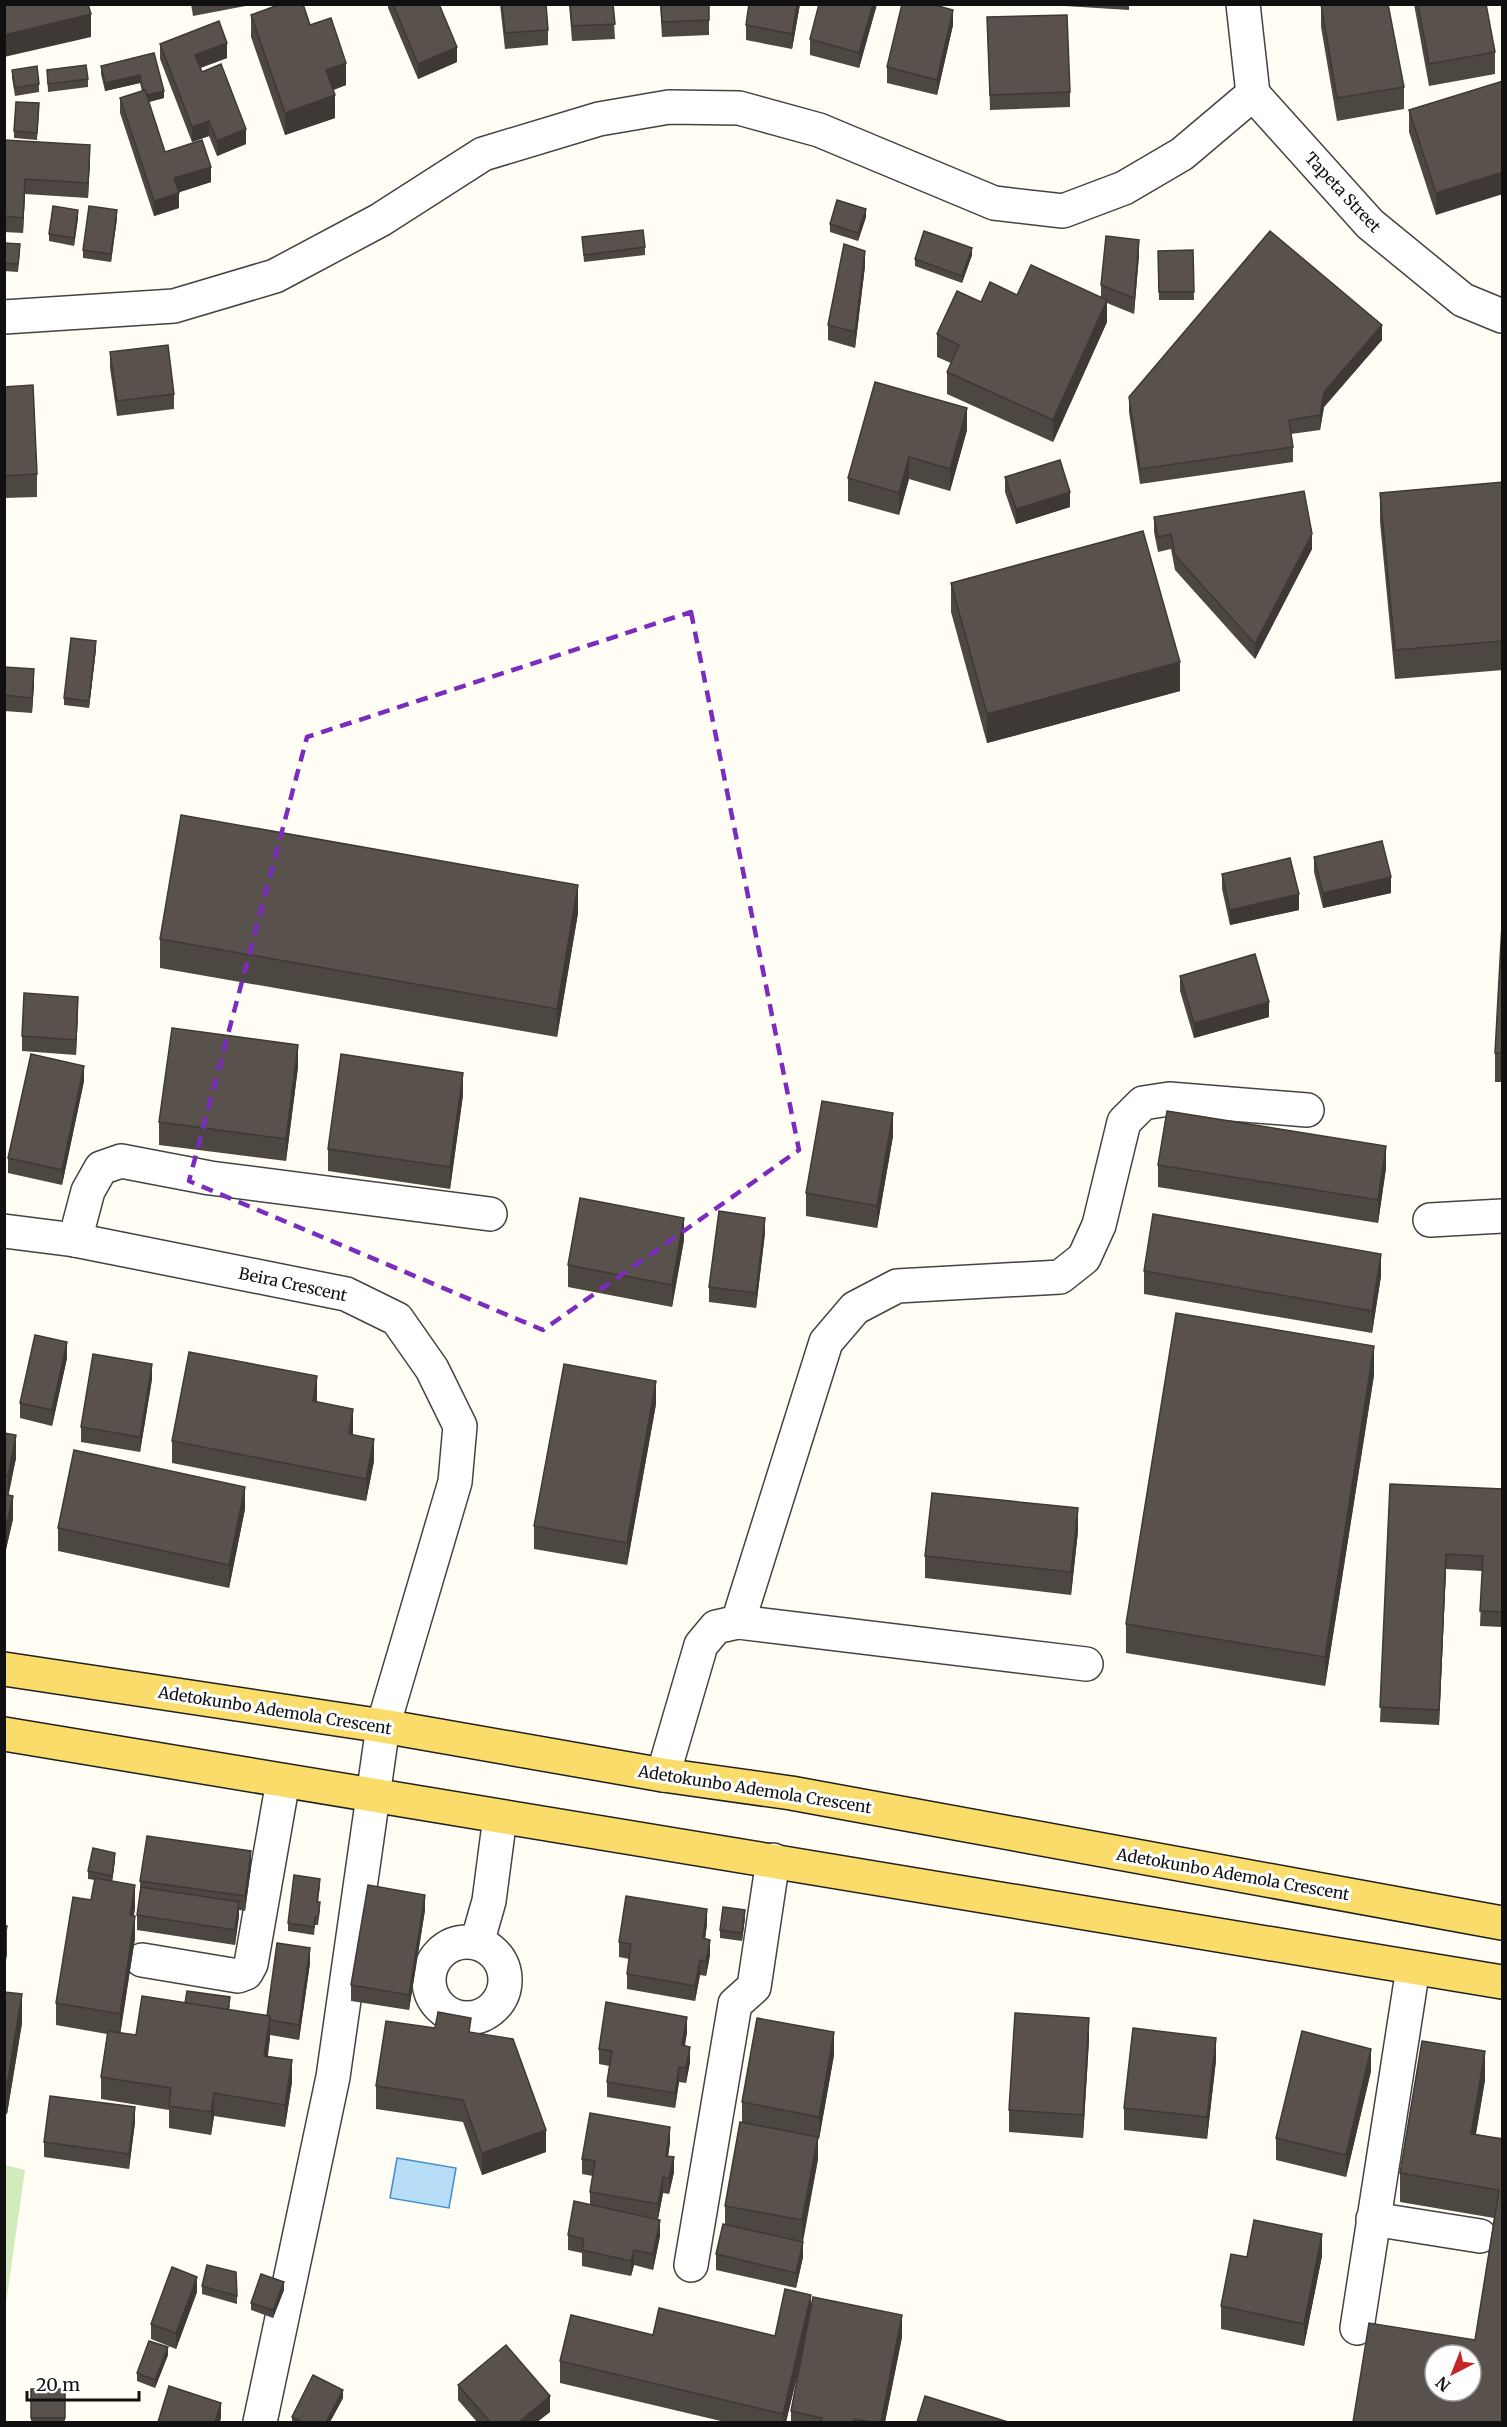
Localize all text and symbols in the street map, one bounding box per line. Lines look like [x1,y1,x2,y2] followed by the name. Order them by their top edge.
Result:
[1301,148,1386,237] street label: Tapeta Street
[237,1263,350,1305] street label: Beira Crescent
[156,1682,394,1738] street label: Adetokunbo Ademola Crescent
[636,1761,874,1817] street label: Adetokunbo Ademola Crescent
[1114,1843,1352,1904] street label: Adetokunbo Ademola Crescent
[1423,2343,1483,2403] north arrow
[27,2364,140,2402] scale bar
[1431,2372,1454,2396] text: N
[36,2373,80,2396] text: 20 m

